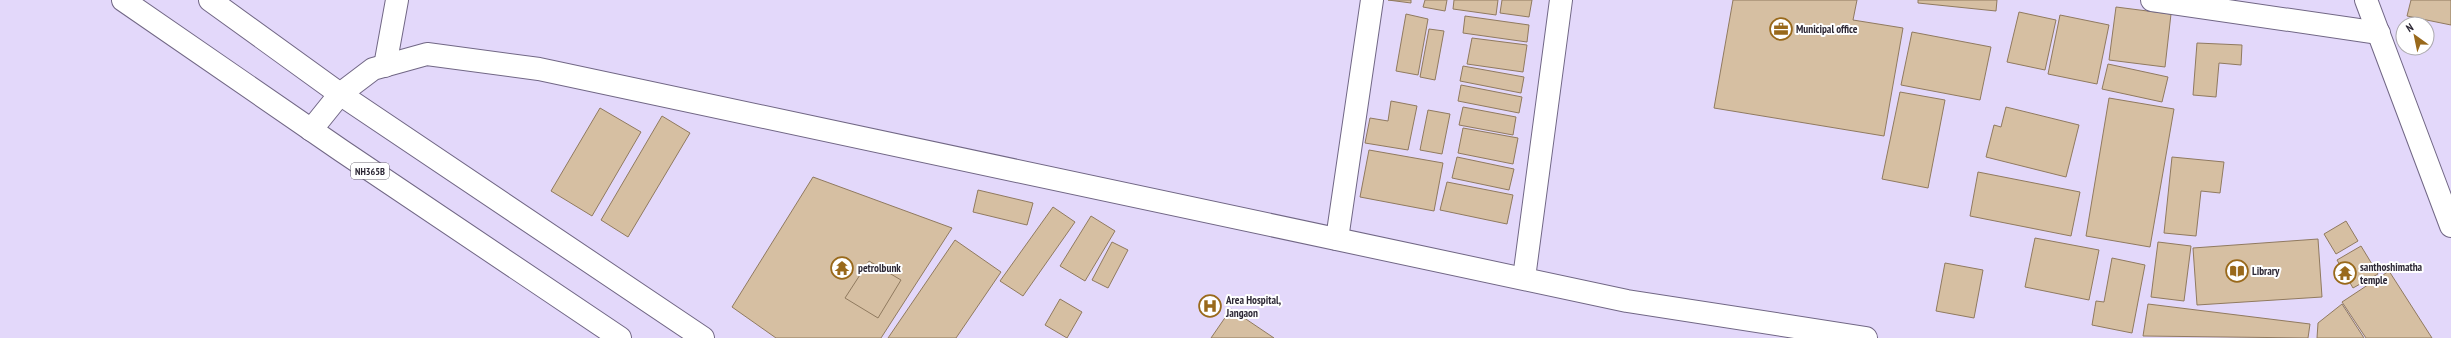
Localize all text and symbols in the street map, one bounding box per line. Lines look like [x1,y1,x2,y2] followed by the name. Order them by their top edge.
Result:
[1768,16,1794,42] office icon: Municipal office
[2395,16,2435,56] north arrow
[2403,20,2416,35] text: N
[1796,22,1858,36] place label: Municipal office
[351,163,389,179] road number: NH365B
[829,255,855,281] temple icon: petrolbunk
[2224,258,2250,284] library icon: Library
[2332,260,2358,286] temple icon: santhoshimatha temple
[2360,260,2423,287] place label: santhoshimatha temple
[858,261,901,275] place label: petrolbunk
[2252,264,2280,278] place label: Library
[1197,293,1223,319] hospital icon: Area Hospital, Jangaon
[1225,293,1281,320] place label: Area Hospital, Jangaon

